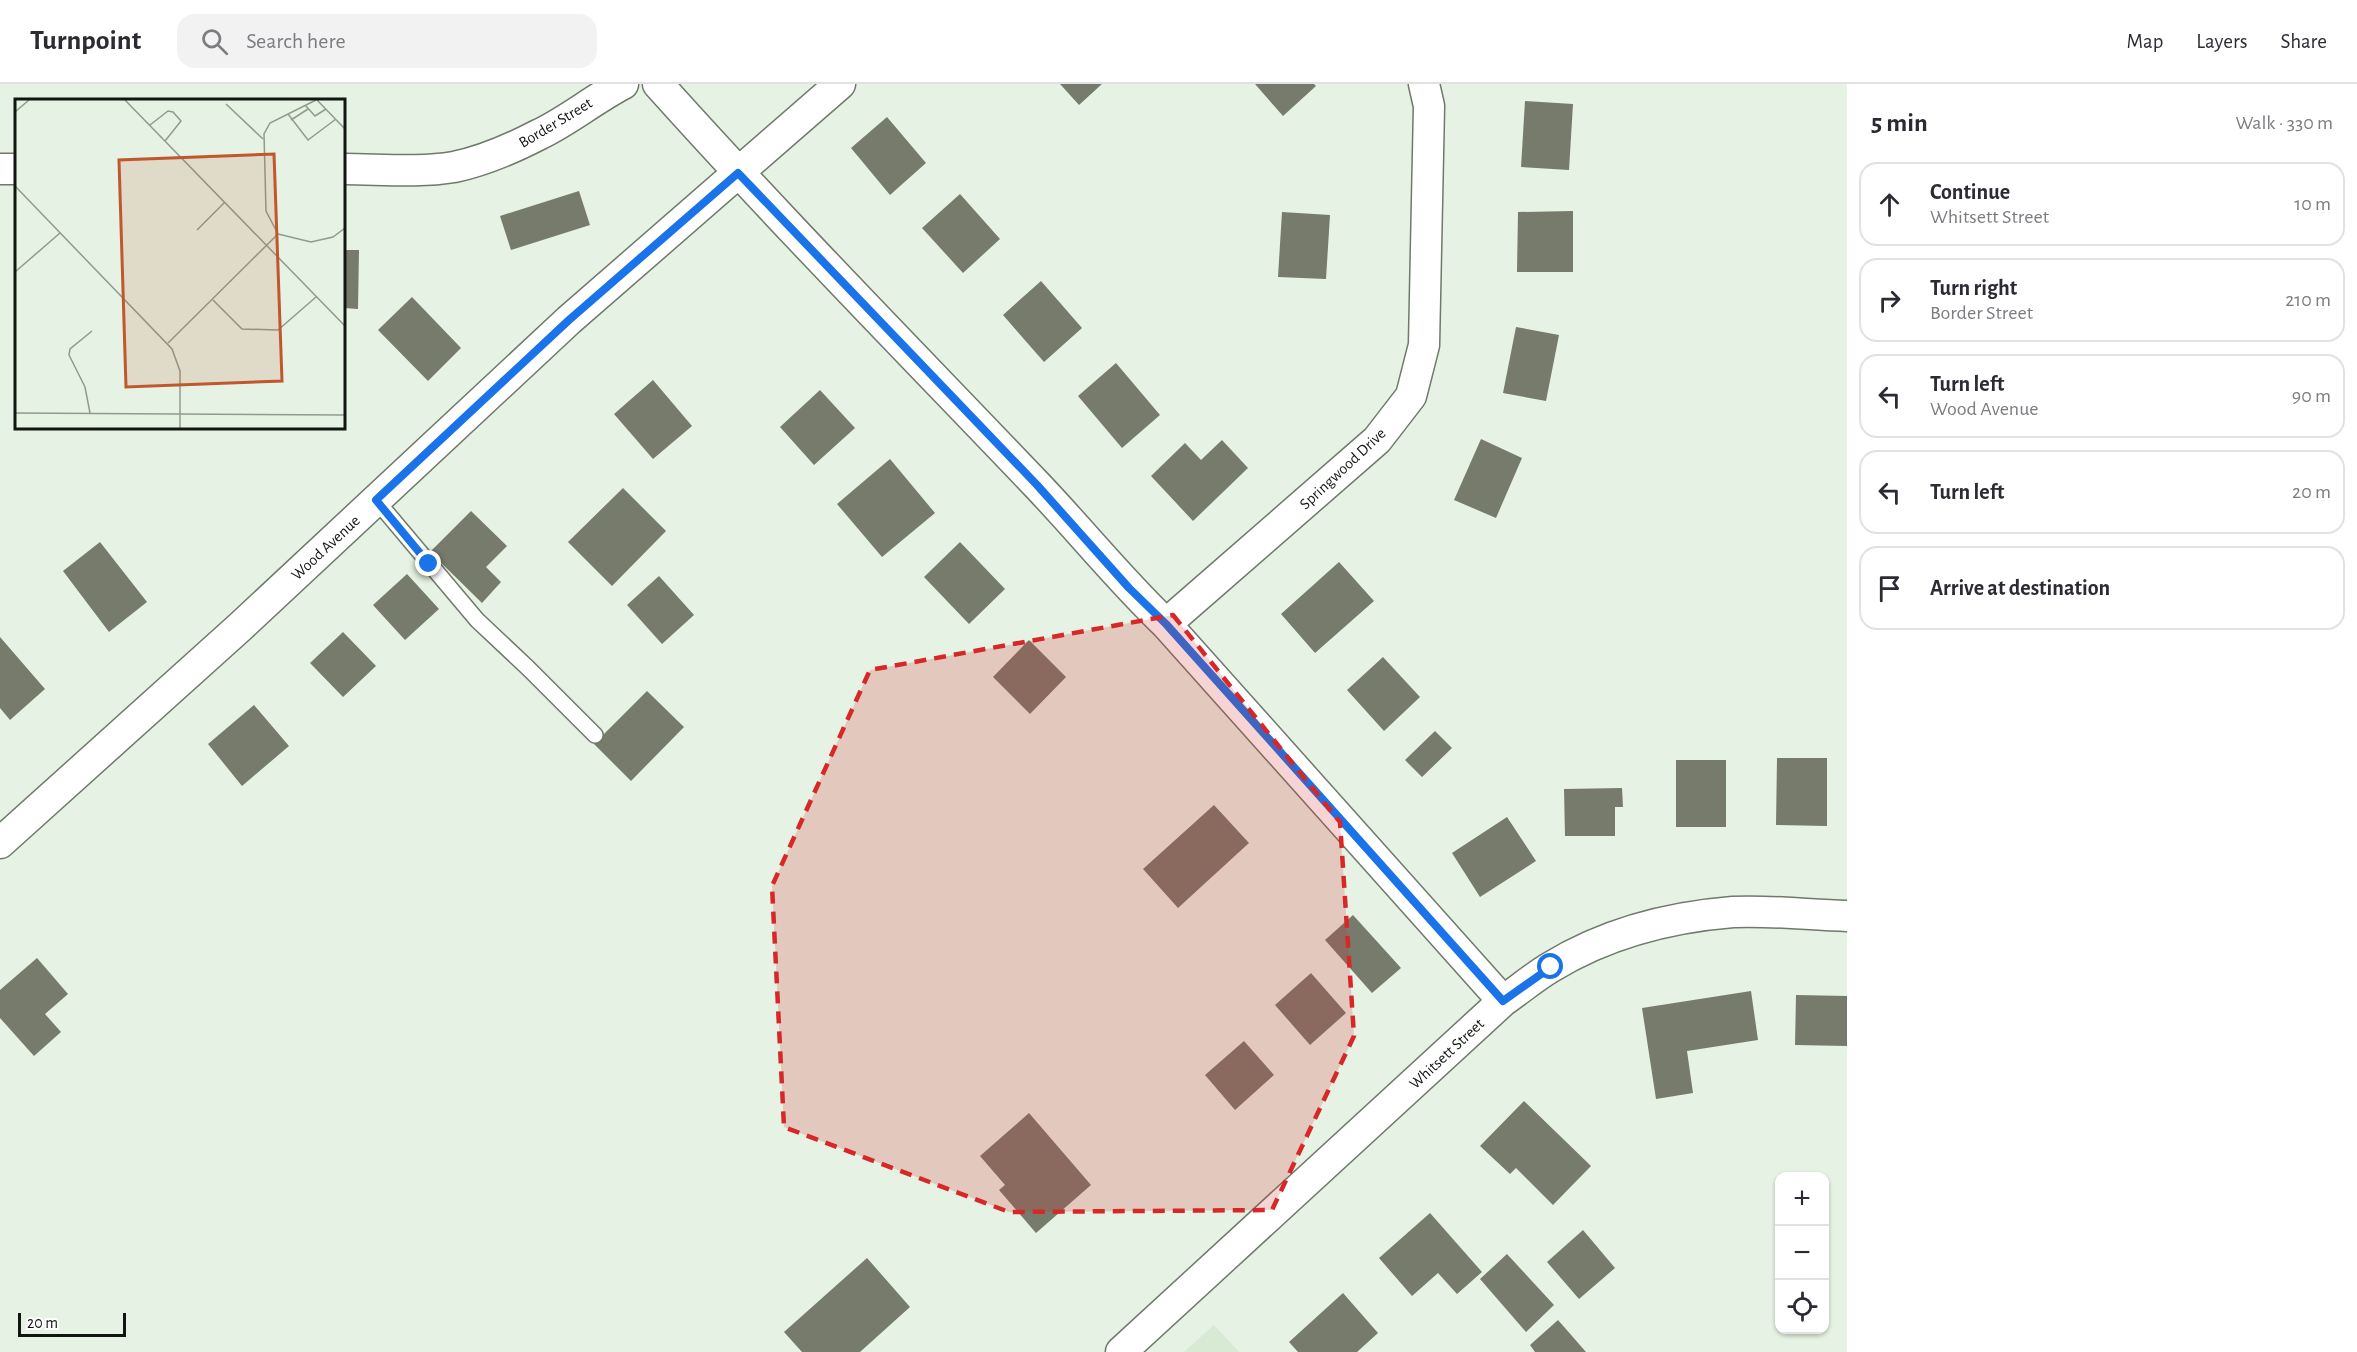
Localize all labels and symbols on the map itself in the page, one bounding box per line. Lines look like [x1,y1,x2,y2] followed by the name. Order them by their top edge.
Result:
[516,95,595,151] street label: Border Street
[15,99,345,429] inset map
[1297,425,1389,512] street label: Springwood Drive
[288,512,363,583] street label: Wood Avenue
[415,550,441,576] route end
[1537,953,1563,979] route start
[1406,1015,1487,1092] street label: Whitsett Street
[18,1310,126,1338] scale bar

